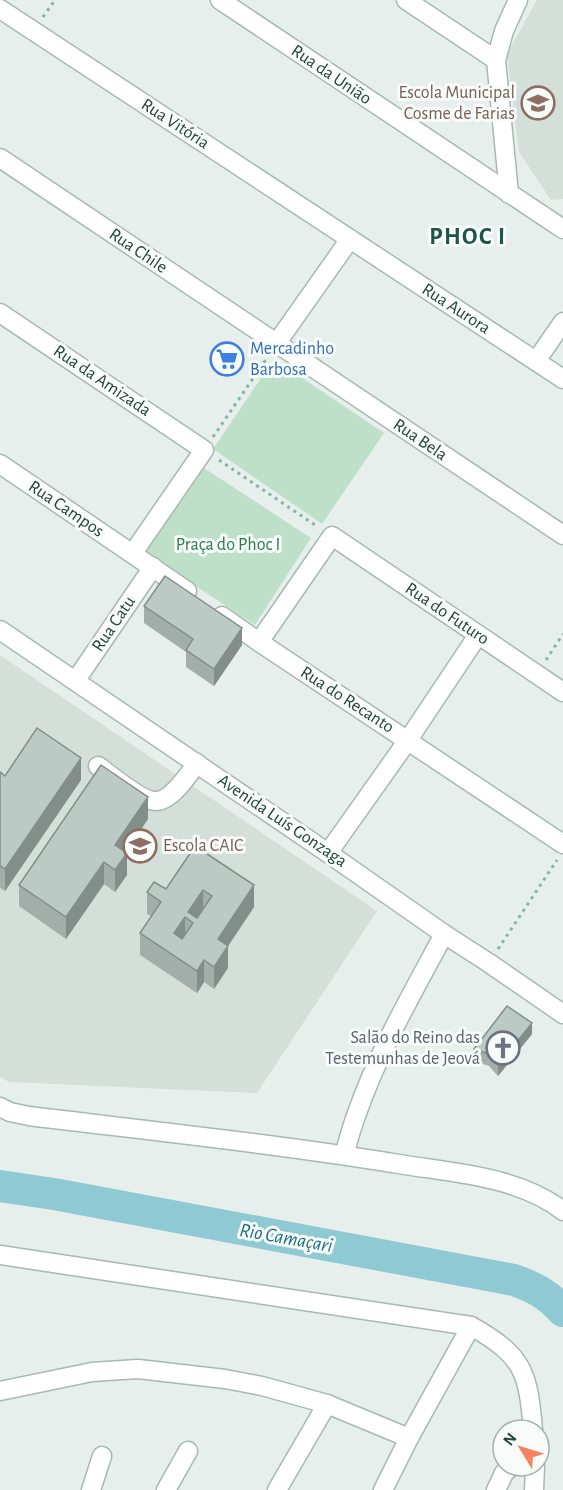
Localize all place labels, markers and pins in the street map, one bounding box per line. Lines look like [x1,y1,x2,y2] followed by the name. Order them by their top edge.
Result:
[398,84,515,123] place label: Escola Municipal Cosme de Farias
[520,85,556,121] school or university icon: Escola Municipal Cosme de Farias
[250,340,334,379] place label: Mercadinho Barbosa
[209,341,245,377] supermarket icon: Mercadinho Barbosa
[122,828,158,864] school or university icon: Escola CAIC
[163,837,243,855] place label: Escola CAIC
[325,1029,480,1068] place label: Salão do Reino das Testemunhas de Jeová
[485,1030,521,1066] church icon: Salão do Reino das Testemunhas de Jeová

